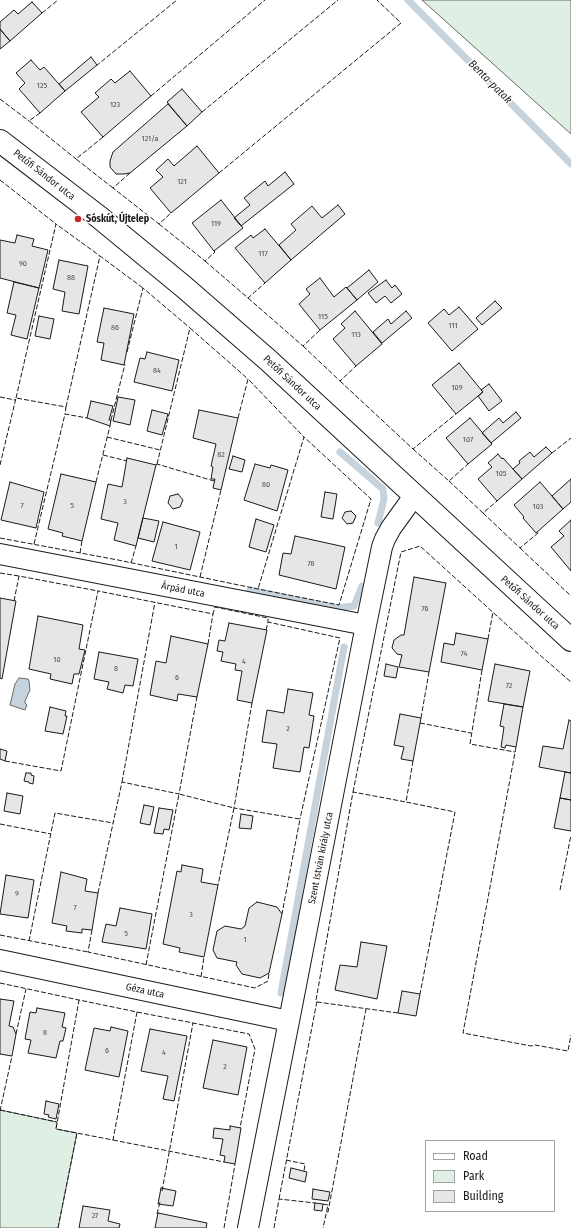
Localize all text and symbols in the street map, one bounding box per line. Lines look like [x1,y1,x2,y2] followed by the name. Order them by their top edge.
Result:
[466,58,514,106] water label: Benta-patak
[37,81,47,91] house number: 125
[110,100,120,110] house number: 123
[142,134,158,144] house number: 121/a
[11,147,77,203] street label: Petőfi Sándor utca
[177,177,187,187] house number: 121
[86,213,149,225] place label: Sóskút, Újtelep
[73,214,83,224] marker: Sóskút, Újtelep
[211,219,221,229] house number: 119
[258,249,268,259] house number: 117
[19,259,27,269] house number: 90
[67,273,75,283] house number: 88
[318,312,328,322] house number: 115
[448,321,458,331] house number: 111
[111,323,119,333] house number: 86
[351,330,361,340] house number: 113
[261,353,323,413] street label: Petőfi Sándor utca
[153,366,161,376] house number: 84
[451,383,463,393] house number: 109
[463,435,473,445] house number: 107
[217,450,225,460] house number: 82
[496,469,506,479] house number: 105
[262,480,270,490] house number: 80
[123,497,127,507] house number: 3
[20,501,24,511] house number: 7
[70,501,74,511] house number: 5
[533,502,543,512] house number: 103
[174,542,178,552] house number: 1
[307,559,315,569] house number: 78
[498,573,562,633] street label: Petőfi Sándor utca
[160,580,206,600] street label: Árpád utca
[421,604,429,614] house number: 76
[461,649,467,659] house number: 74
[53,655,61,665] house number: 10
[242,657,246,667] house number: 4
[114,664,118,674] house number: 8
[175,673,179,683] house number: 6
[506,681,512,691] house number: 72
[286,724,290,734] house number: 2
[306,811,336,905] street label: Szent István király utca
[15,889,19,899] house number: 9
[73,903,77,913] house number: 7
[189,910,193,920] house number: 3
[124,929,128,939] house number: 5
[243,935,247,945] house number: 1
[125,981,165,1001] street label: Géza utca
[43,1028,47,1038] house number: 8
[105,1046,109,1056] house number: 6
[162,1048,166,1058] house number: 4
[223,1062,227,1072] house number: 2
[425,1140,555,1212] legend
[463,1149,488,1163] text: Road
[463,1169,484,1183] text: Park
[463,1189,503,1203] text: Building
[92,1211,98,1221] house number: 27

